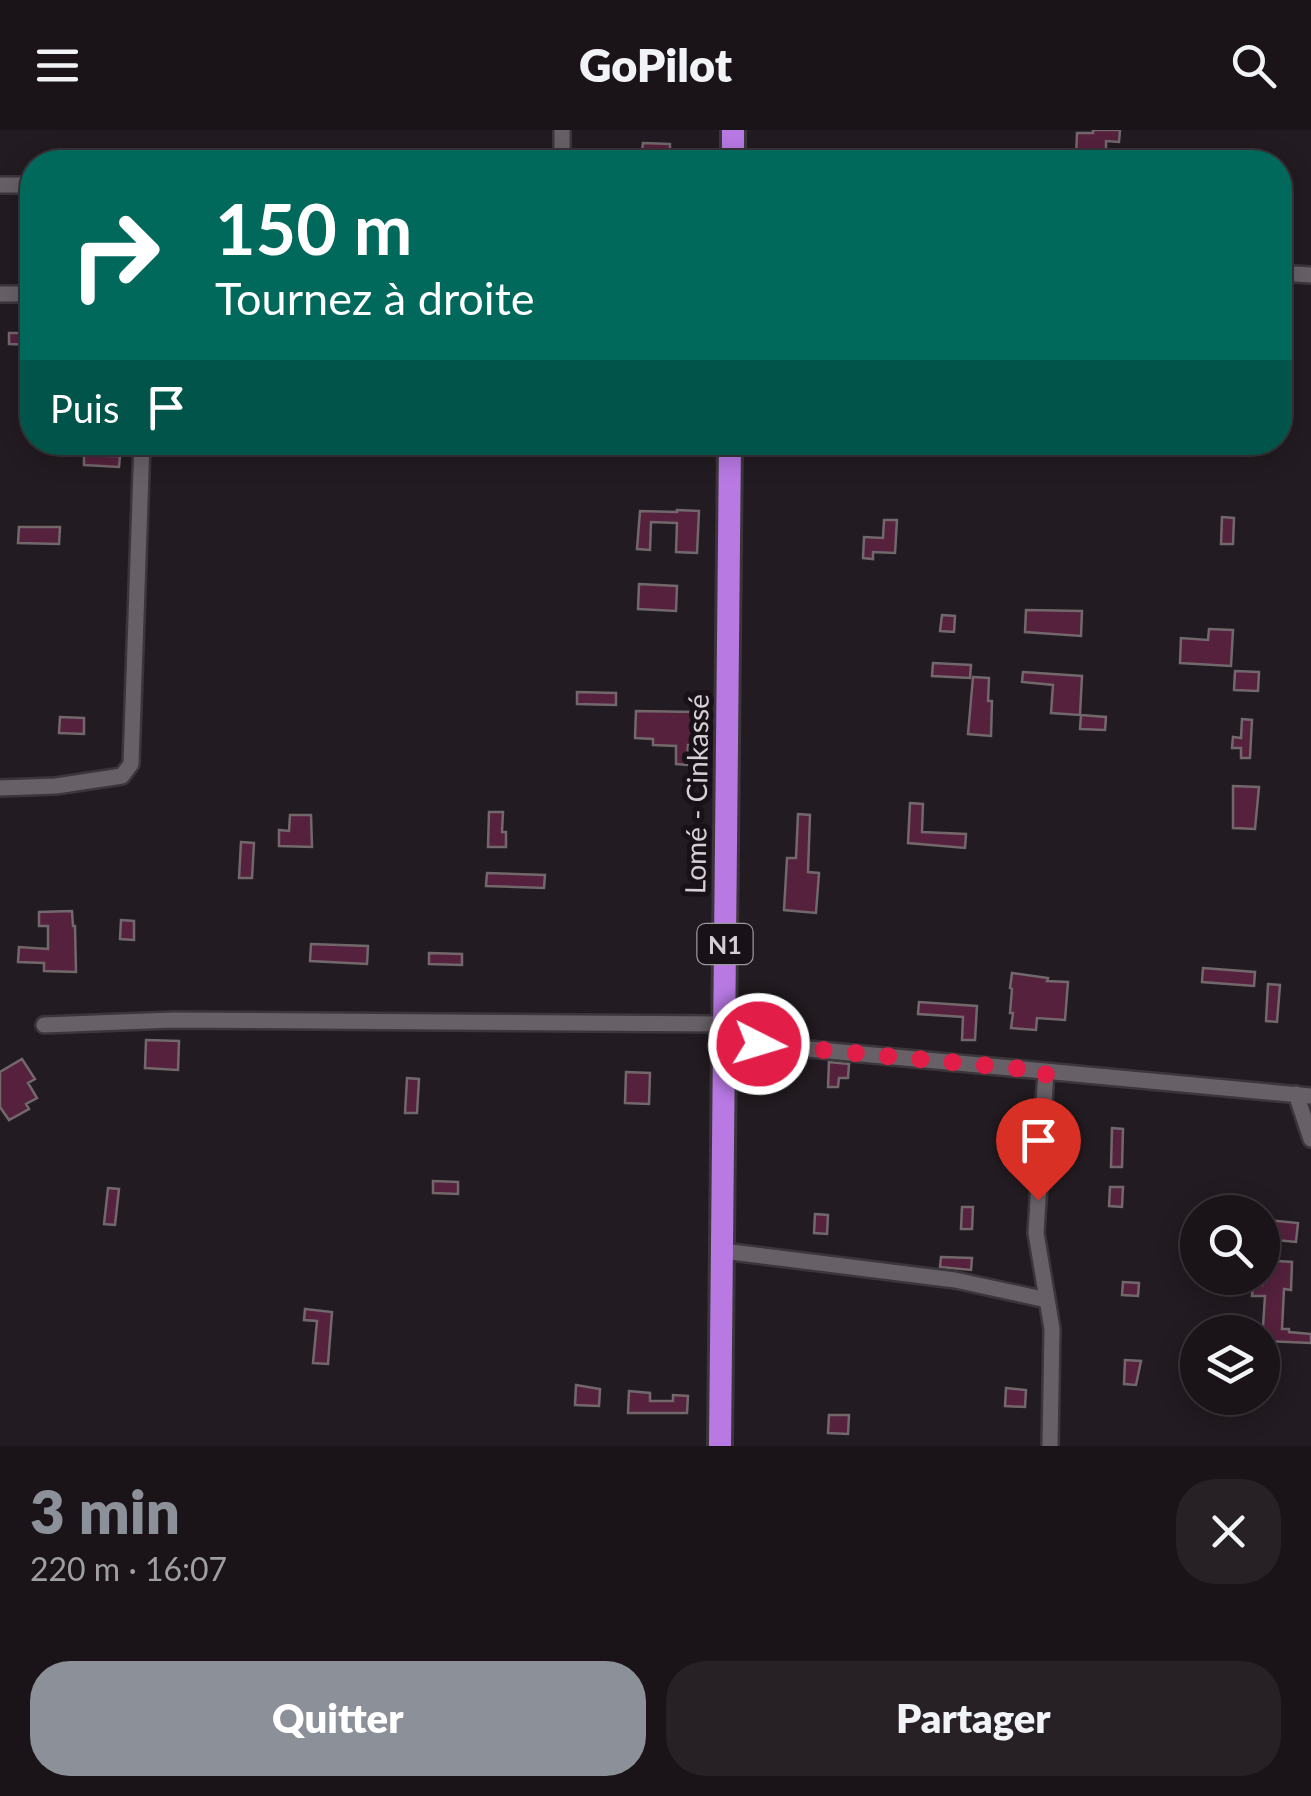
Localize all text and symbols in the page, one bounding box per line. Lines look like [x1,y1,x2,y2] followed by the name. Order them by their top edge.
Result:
[30,38,85,93] icon: menu
[579,38,732,92] text: GoPilot
[1226,38,1281,93] icon: search
[215,186,412,270] text: 150 m
[50,190,180,320] icon: right
[215,271,534,325] text: Tournez à droite
[139,380,194,435] icon: arrive
[50,385,119,431] text: Puis
[677,694,715,894] street label: Lomé - Cinkassé
[698,924,752,964] road number: N1
[707,992,811,1096] position arrow
[996,1098,1081,1201] pin
[1011,1113,1066,1168] icon: arrive
[1180,1195,1280,1415] map controls
[1180,1195,1280,1295] button: search
[1180,1315,1280,1415] button: layers
[30,1475,180,1547] text: 3 min
[1176,1479,1281,1584] button: close
[30,1549,227,1588] text: 220 m · 16:07
[30,1661,646,1776] button: Quitter
[666,1661,1281,1776] button: Partager

